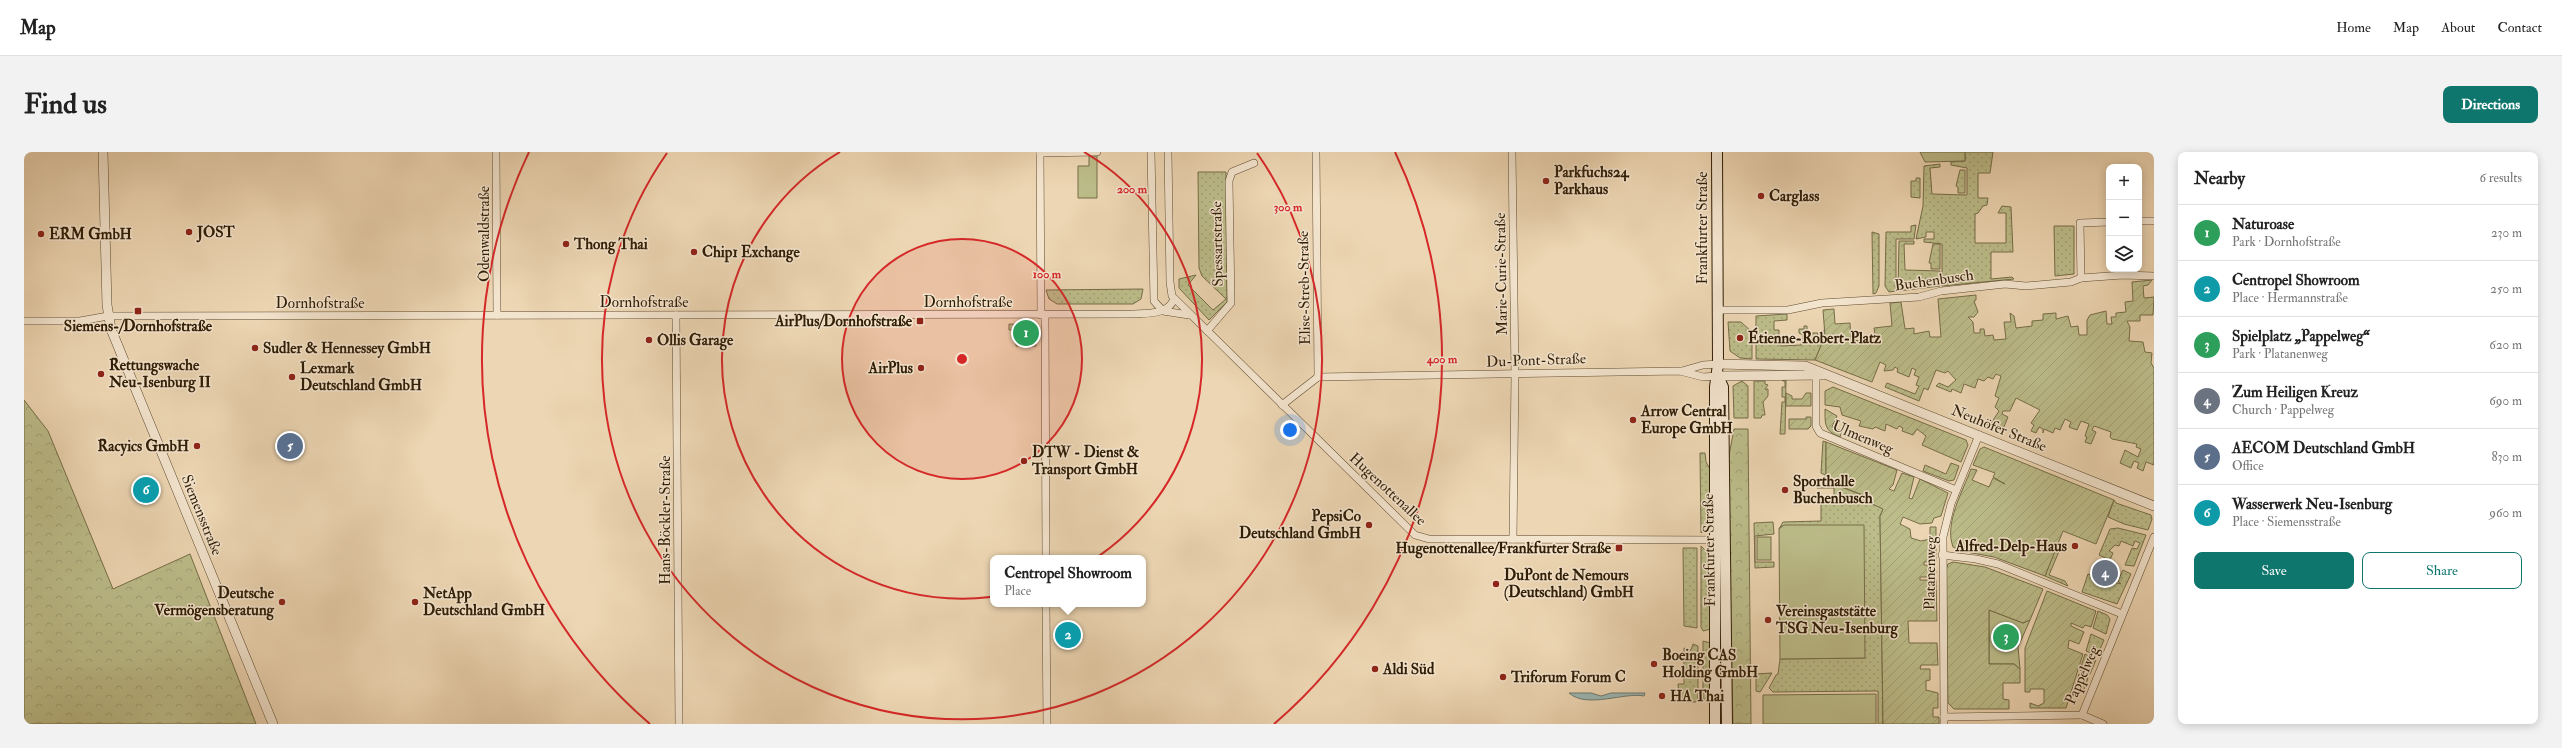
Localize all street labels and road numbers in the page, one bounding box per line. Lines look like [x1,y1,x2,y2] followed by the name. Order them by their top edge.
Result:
[1693,171,1712,285] street label: Frankfurter Straße
[475,186,494,282] street label: Odenwaldstraße
[1207,201,1229,287] street label: Spessartstraße
[1491,212,1512,336] street label: Marie-Curie-Straße
[1294,231,1315,345] street label: Elise-Streb-Straße
[1893,266,1975,295] street label: Buchenbusch
[600,293,688,312] street label: Dornhofstraße
[924,293,1012,312] street label: Dornhofstraße
[276,294,364,313] street label: Dornhofstraße
[1486,349,1586,372] street label: Du-Pont-Straße
[1948,401,2049,456] street label: Neuhöfer Straße
[1829,416,1897,459] street label: Ulmenweg
[1345,449,1430,530] street label: Hugenottenallee
[656,455,675,585] street label: Hans-Böckler-Straße
[177,472,226,558] street label: Siemensstraße
[1699,493,1720,607] street label: Frankfurter Straße
[1920,535,1941,610] street label: Platanenweg
[2061,642,2105,708] street label: Pappelweg

